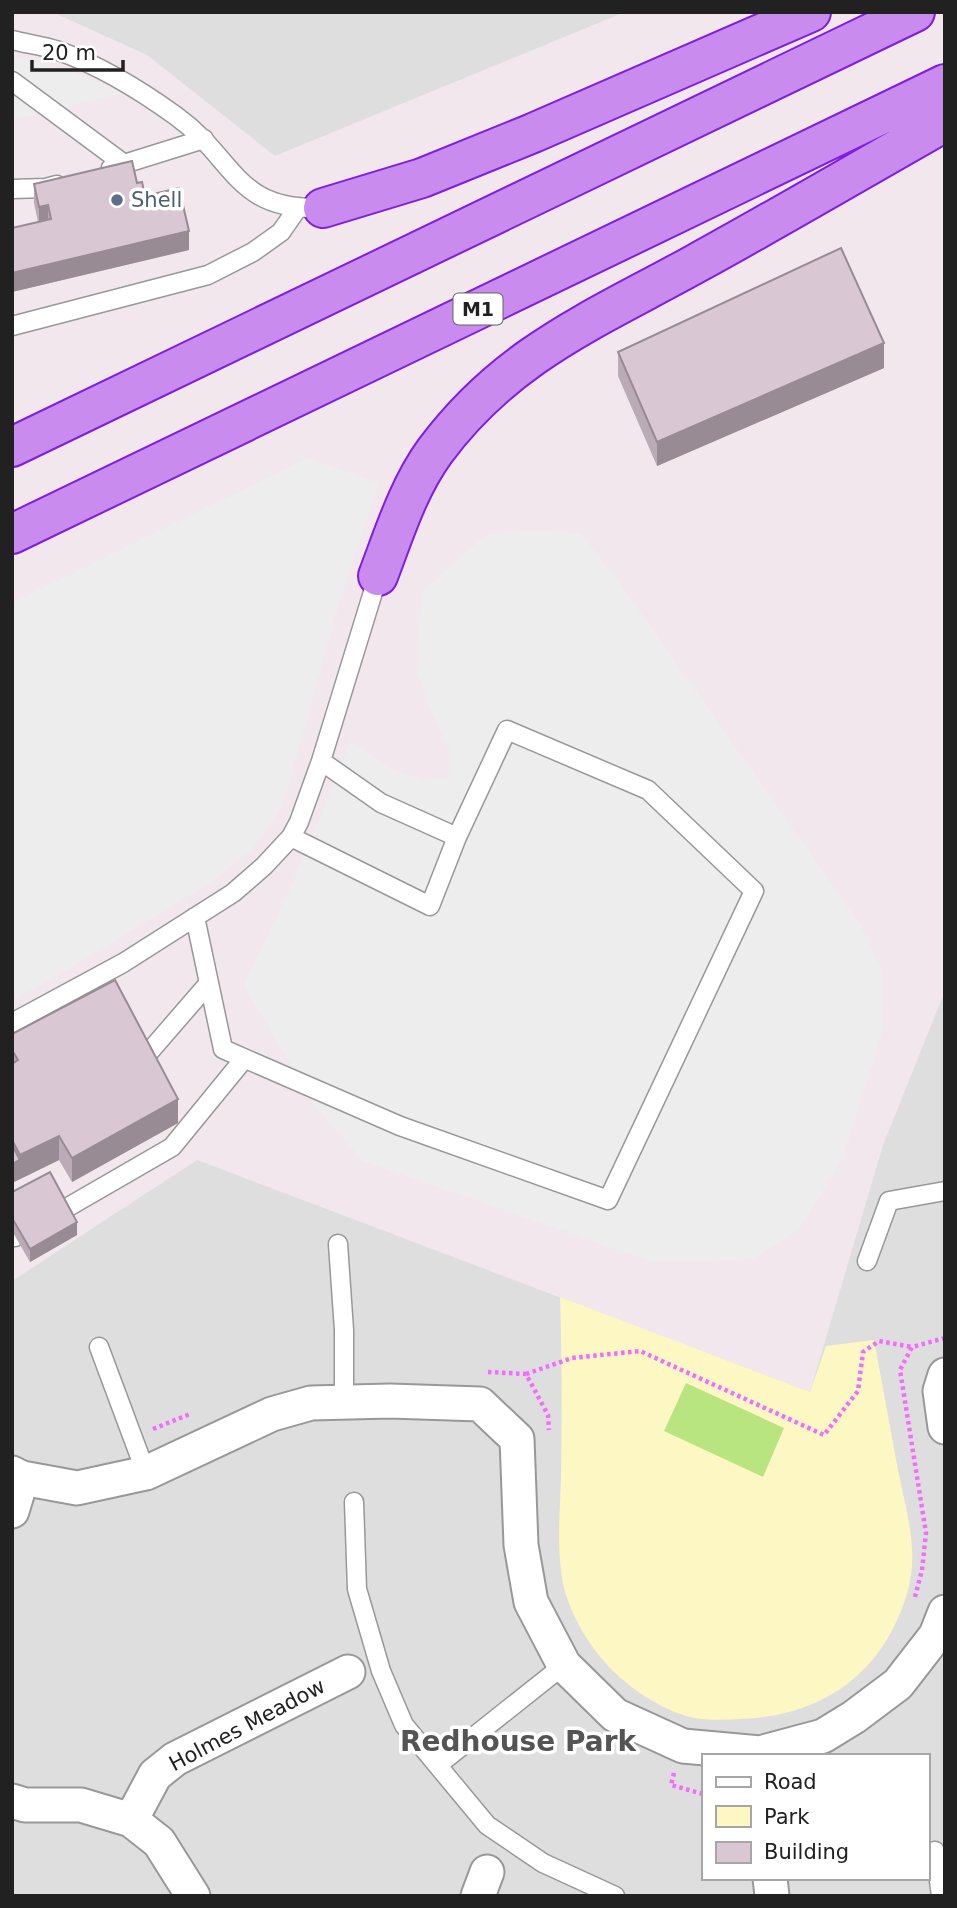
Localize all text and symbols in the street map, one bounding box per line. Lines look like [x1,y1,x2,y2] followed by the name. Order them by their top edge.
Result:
[32,28,122,72] scale bar
[42,41,96,65] text: 20 m
[131,188,182,212] place label: Shell
[109,192,125,208] marker: Shell
[454,294,503,324] road number: M1
[165,1674,329,1776] street label: Holmes Meadow
[400,1725,637,1758] district label: Redhouse Park
[702,1754,929,1880] legend
[764,1770,817,1794] text: Road
[764,1805,810,1829] text: Park
[764,1840,849,1864] text: Building

